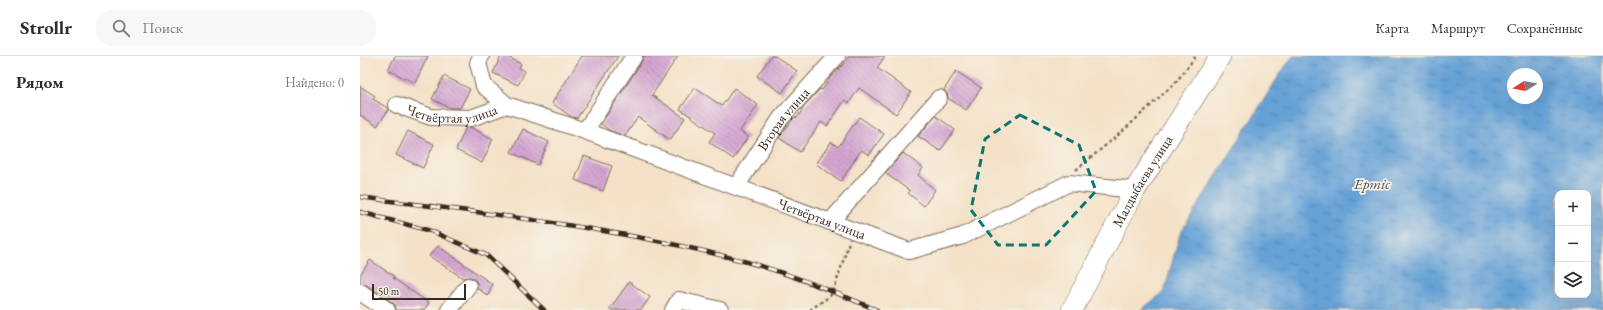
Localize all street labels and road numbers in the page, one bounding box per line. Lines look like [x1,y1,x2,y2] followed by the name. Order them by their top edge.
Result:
[753,83,814,154] street label: Вторая улица
[404,100,500,127] street label: Четвёртая улица
[1108,131,1177,230] street label: Малдыбаева улица
[775,194,869,243] street label: Четвёртая улица

